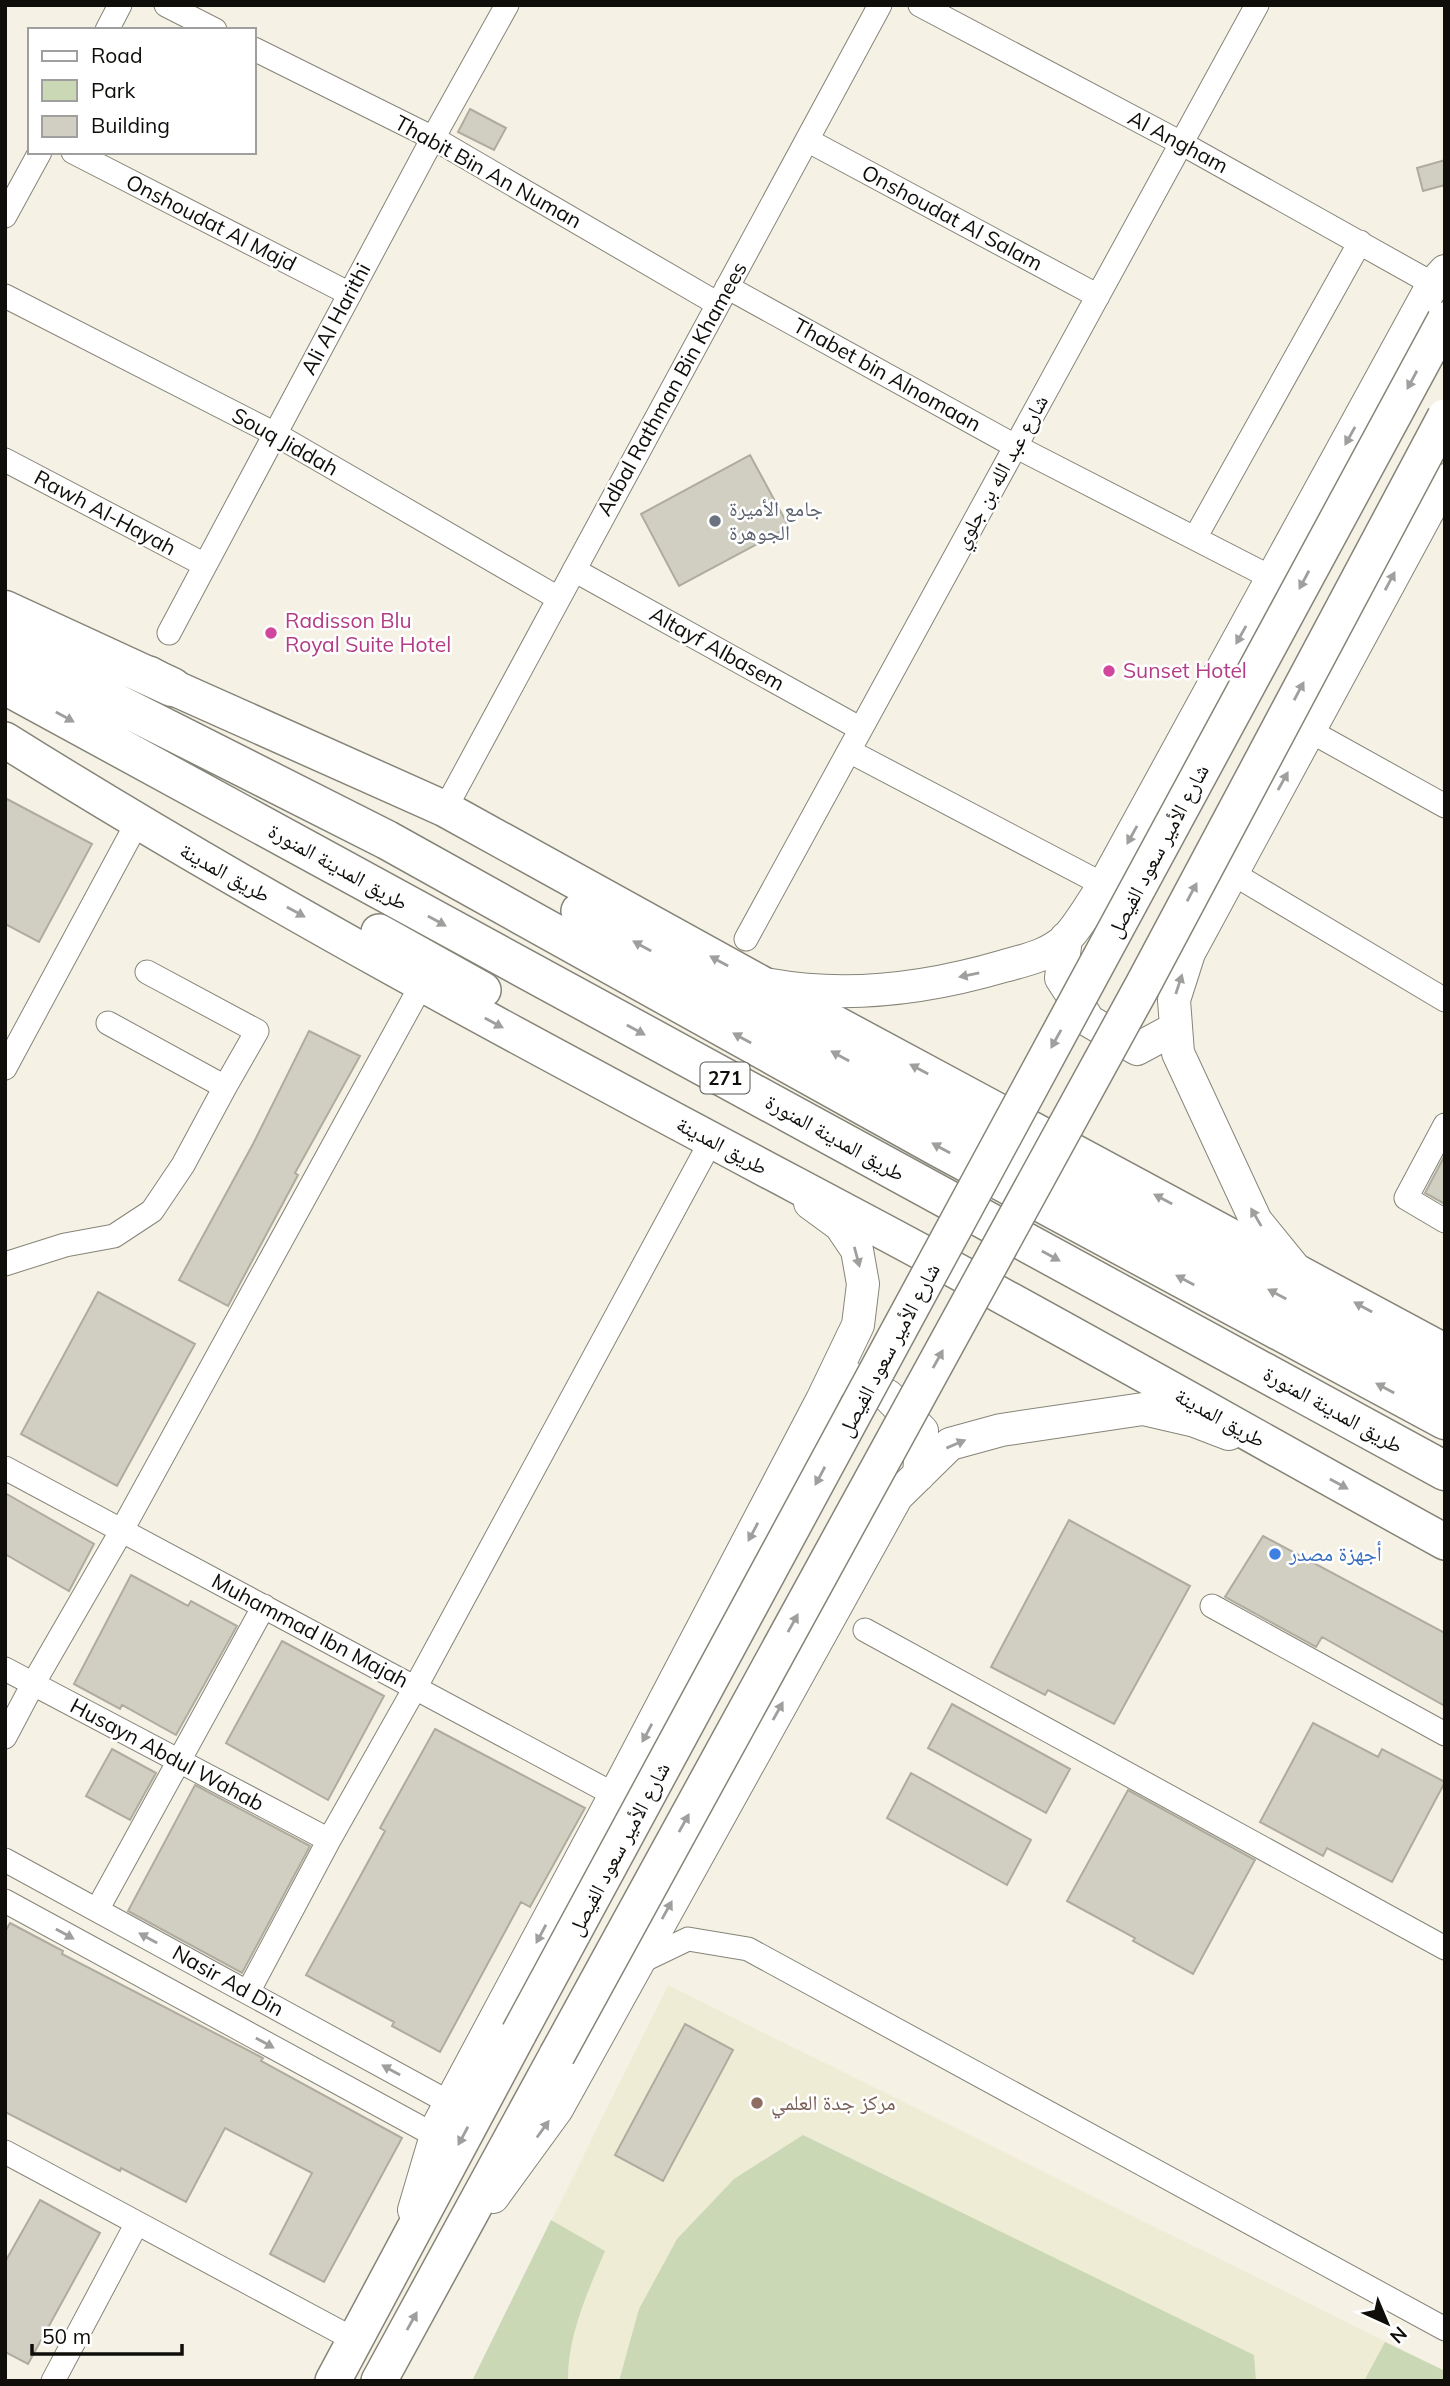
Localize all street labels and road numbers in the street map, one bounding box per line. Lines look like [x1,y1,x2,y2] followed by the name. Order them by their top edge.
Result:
[1124,104,1233,178] street label: Al Angham
[391,109,586,233] street label: Thabit Bin An Numan
[858,158,1047,276] street label: Onshoudat Al Salam
[122,168,301,276] street label: Onshoudat Al Majd
[590,257,752,520] street label: Adbal Rathman Bin Khamees
[295,258,375,379] street label: Ali Al Harithi
[789,312,986,437] street label: Thabet bin Alnomaan
[947,390,1057,555] street label: شارع عبد الله بن جلوي
[228,401,343,481] street label: Souq Jiddah
[30,464,181,560] street label: Rawh Al-Hayah
[646,600,789,696] street label: Altayf Albasem
[1100,759,1215,942] street label: شارع الأمير سعود الفيصل
[264,817,413,916] street label: طريق المدينة المنورة
[175,837,275,908] street label: طريق المدينة
[700,1062,750,1094] road number: 271
[761,1088,910,1187] street label: طريق المدينة المنورة
[672,1110,772,1181] street label: طريق المدينة
[831,1258,946,1441] street label: شارع الأمير سعود الفيصل
[1259,1360,1408,1459] street label: طريق المدينة المنورة
[1170,1382,1270,1453] street label: طريق المدينة
[208,1567,413,1693] street label: Muhammad Ibn Majah
[66,1692,269,1816] street label: Husayn Abdul Wahab
[561,1757,676,1940] street label: شارع الأمير سعود الفيصل
[168,1939,289,2021] street label: Nasir Ad Din

